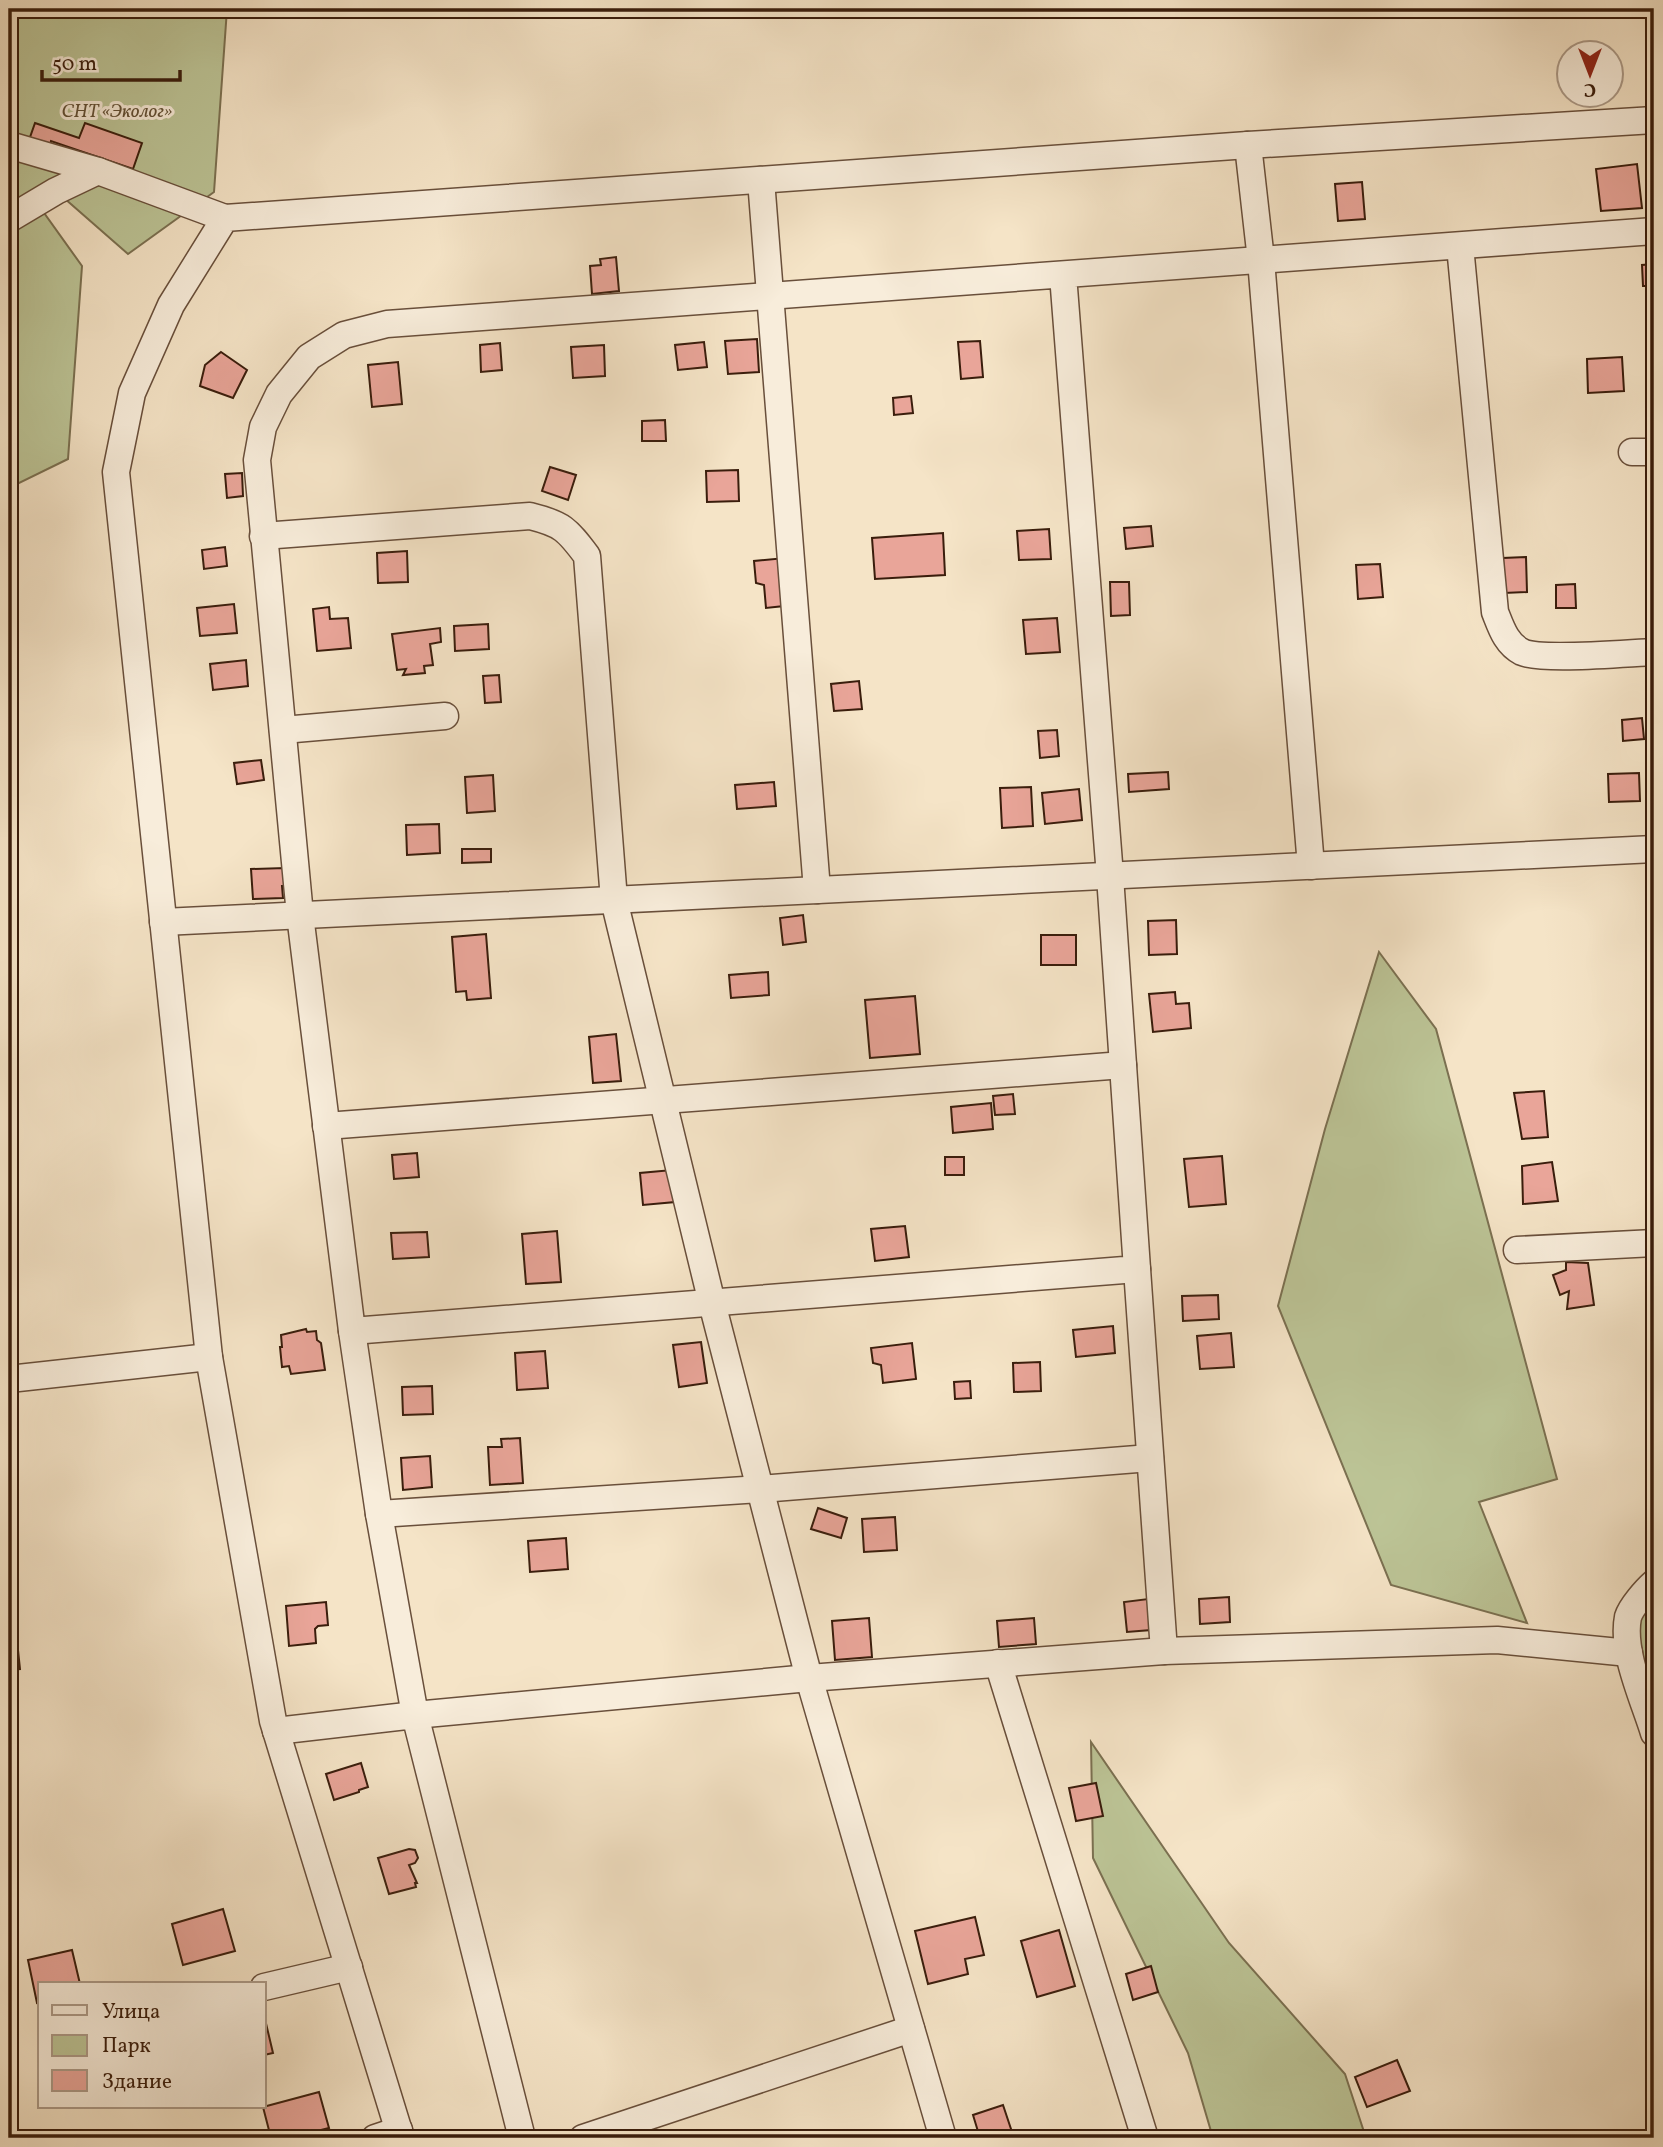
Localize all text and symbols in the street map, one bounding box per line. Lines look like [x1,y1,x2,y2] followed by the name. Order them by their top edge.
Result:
[42,38,180,82] scale bar
[1554,38,1624,108] north arrow
[52,50,97,79] text: 50 m
[1584,76,1596,102] text: С
[62,99,172,125] park label: СНТ «Эколог»
[38,1982,266,2108] legend
[102,1998,160,2027] text: Улица
[102,2032,151,2061] text: Парк
[102,2068,172,2097] text: Здание

